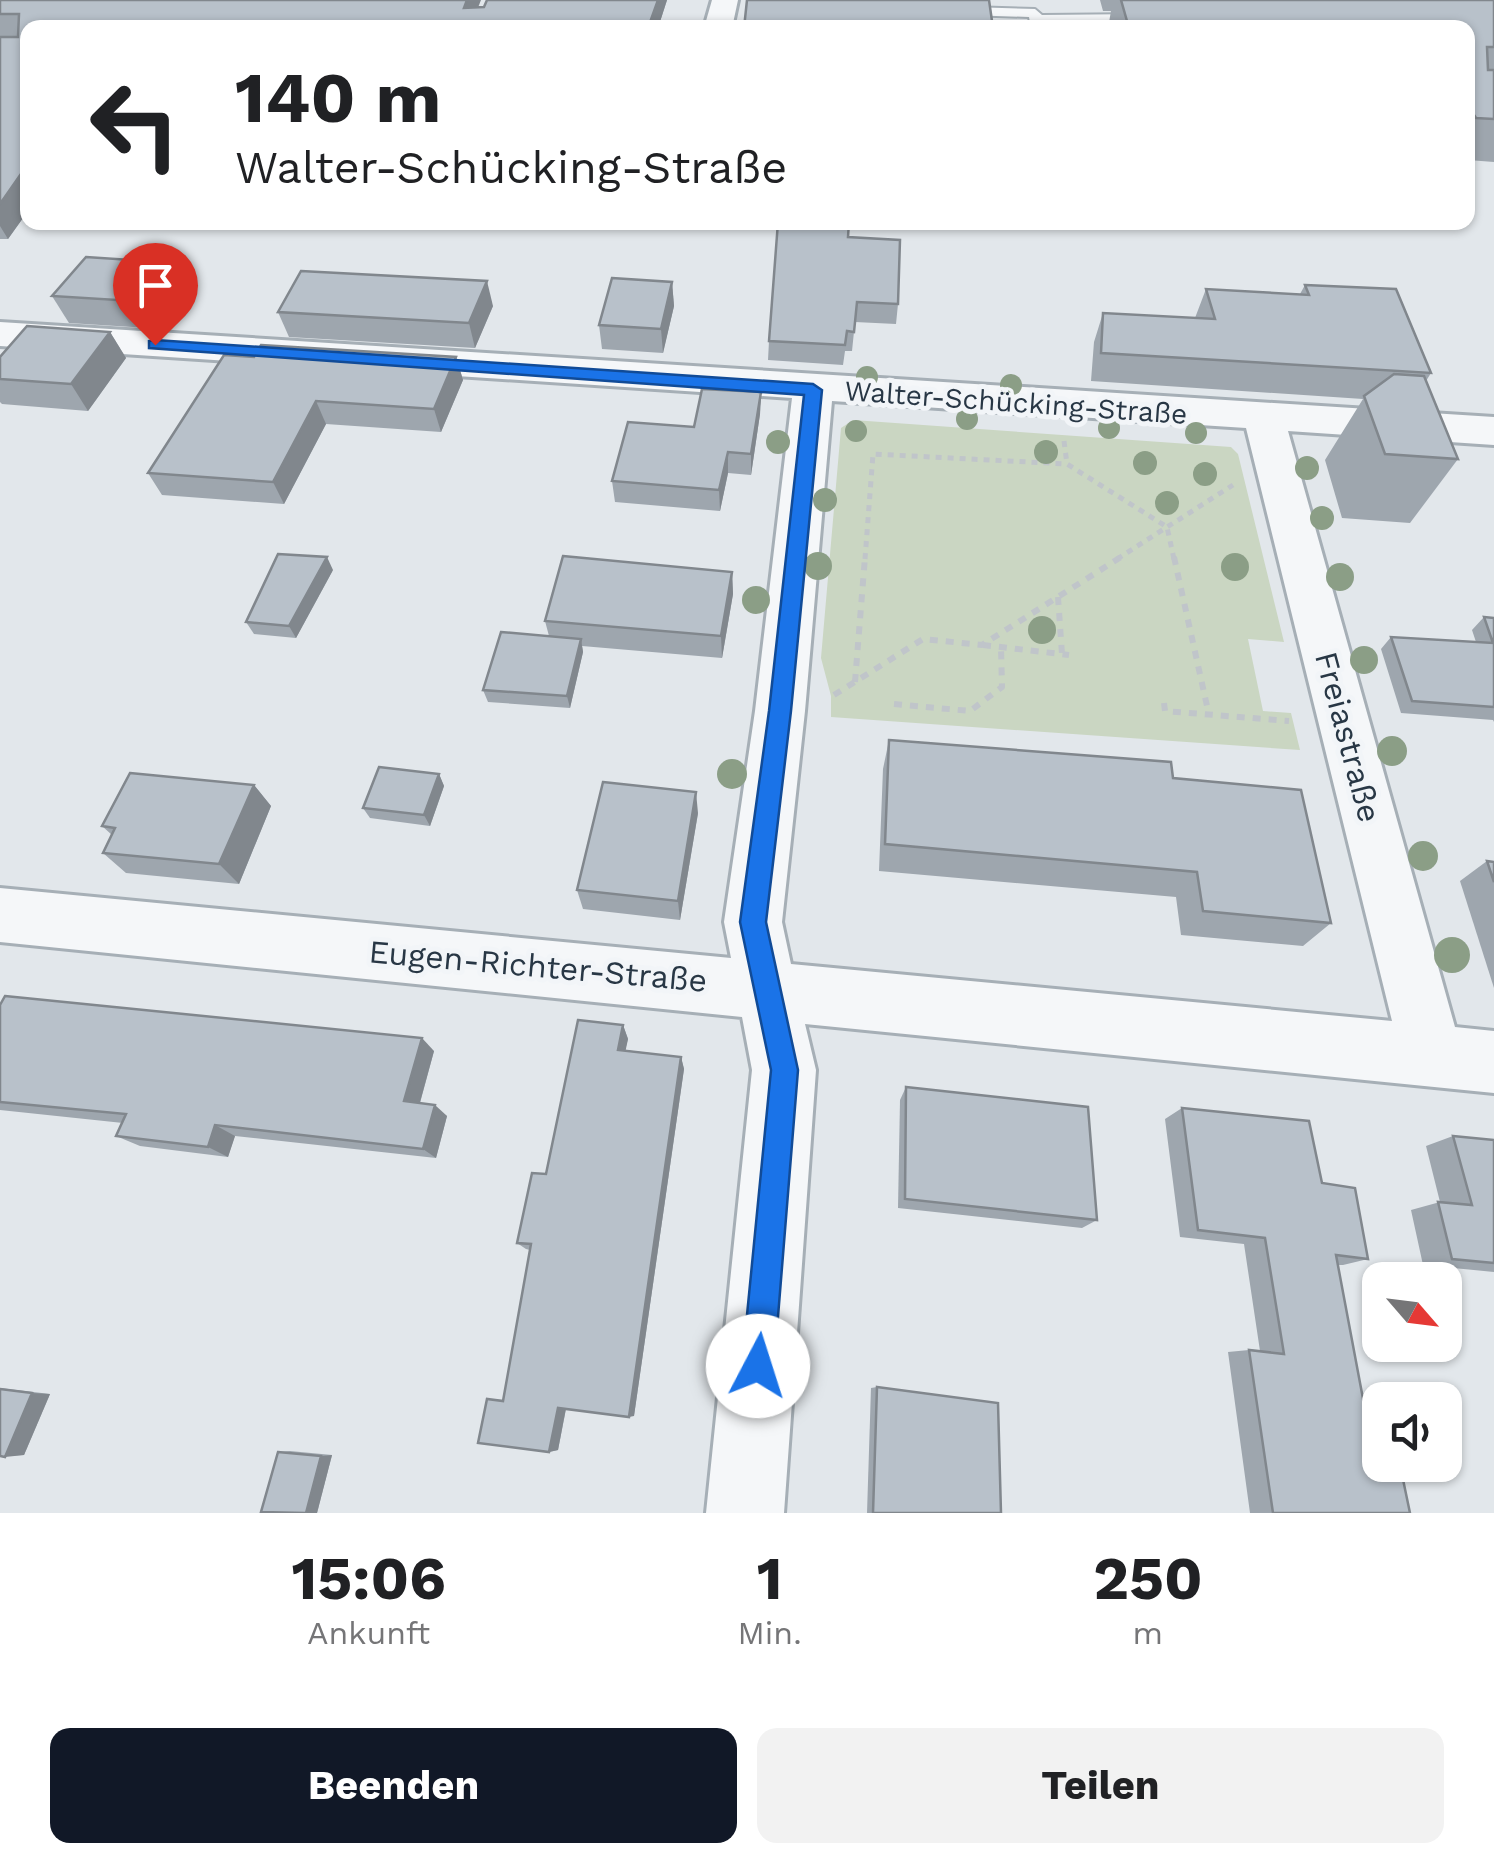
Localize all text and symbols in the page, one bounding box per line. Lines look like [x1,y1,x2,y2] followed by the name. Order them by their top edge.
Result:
[235,57,441,139] text: 140 m
[70,60,200,190] icon: left
[235,141,787,194] text: Walter-Schücking-Straße
[113,243,198,346] pin
[128,258,183,313] icon: arrive
[843,374,1188,431] street label: Walter-Schücking-Straße
[1307,648,1389,826] street label: Freiastraße
[367,932,709,1000] street label: Eugen-Richter-Straße
[1362,1262,1462,1362] north arrow
[1362,1262,1462,1482] map controls
[706,1314,810,1418] position arrow
[1362,1382,1462,1482] button: sound
[291,1543,446,1614] text: 15:06
[757,1543,783,1614] text: 1
[1093,1543,1203,1614] text: 250
[307,1614,430,1652] text: Ankunft
[738,1614,802,1652] text: Min.
[1133,1614,1163,1652] text: m
[50,1728,737,1843] button: Beenden
[757,1728,1444,1843] button: Teilen

